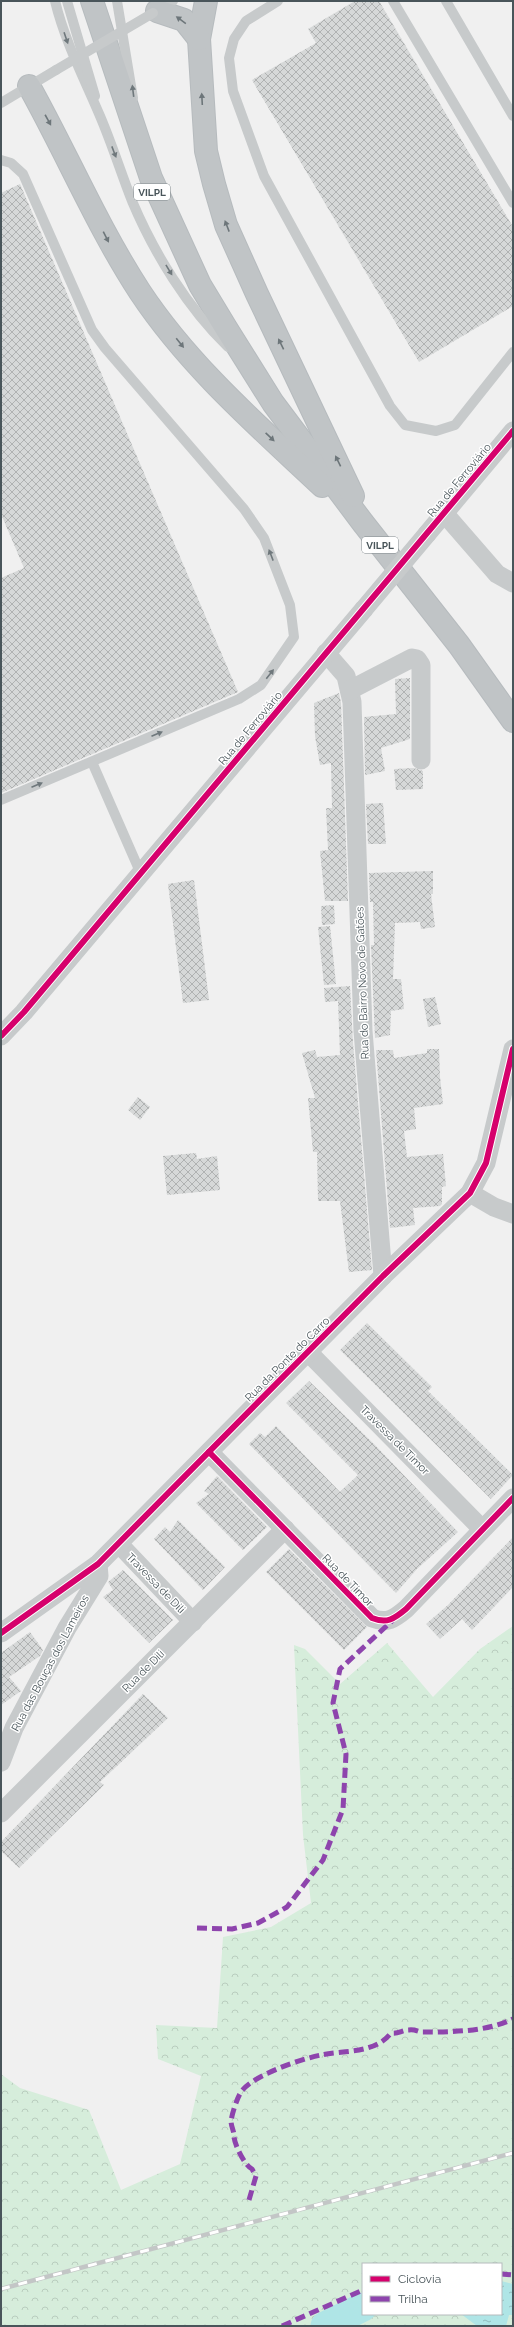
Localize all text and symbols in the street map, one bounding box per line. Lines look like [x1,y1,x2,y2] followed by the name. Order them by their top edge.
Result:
[176,16,187,24] one-way arrow
[64,33,70,45] one-way arrow
[129,85,136,97] one-way arrow
[198,93,205,105] one-way arrow
[45,114,51,126] one-way arrow
[111,147,117,159] one-way arrow
[134,184,170,200] road number: VILPL
[224,219,230,231] one-way arrow
[103,231,109,242] one-way arrow
[165,264,172,276] one-way arrow
[175,338,184,349] one-way arrow
[278,339,284,350] one-way arrow
[265,432,275,442] one-way arrow
[425,441,494,520] street label: Rua de Ferroviário
[335,456,341,467] one-way arrow
[362,537,398,553] road number: VILPL
[267,548,273,560] one-way arrow
[265,668,274,679] one-way arrow
[216,689,285,768] street label: Rua de Ferroviário
[151,731,163,737] one-way arrow
[31,782,43,788] one-way arrow
[353,906,372,1060] street label: Rua do Bairro Novo de Gatões
[242,1314,333,1404] street label: Rua da Ponte do Carro
[357,1403,432,1478] street label: Travessa de Timor
[124,1551,188,1616] street label: Travessa de Dili
[319,1551,376,1609] street label: Rua de Timor
[9,1593,92,1734] street label: Rua das Bouças dos Lameiros
[120,1648,167,1695] street label: Rua de Dili
[362,2263,502,2315] legend
[398,2272,441,2286] text: Ciclovia
[398,2292,428,2306] text: Trilha

